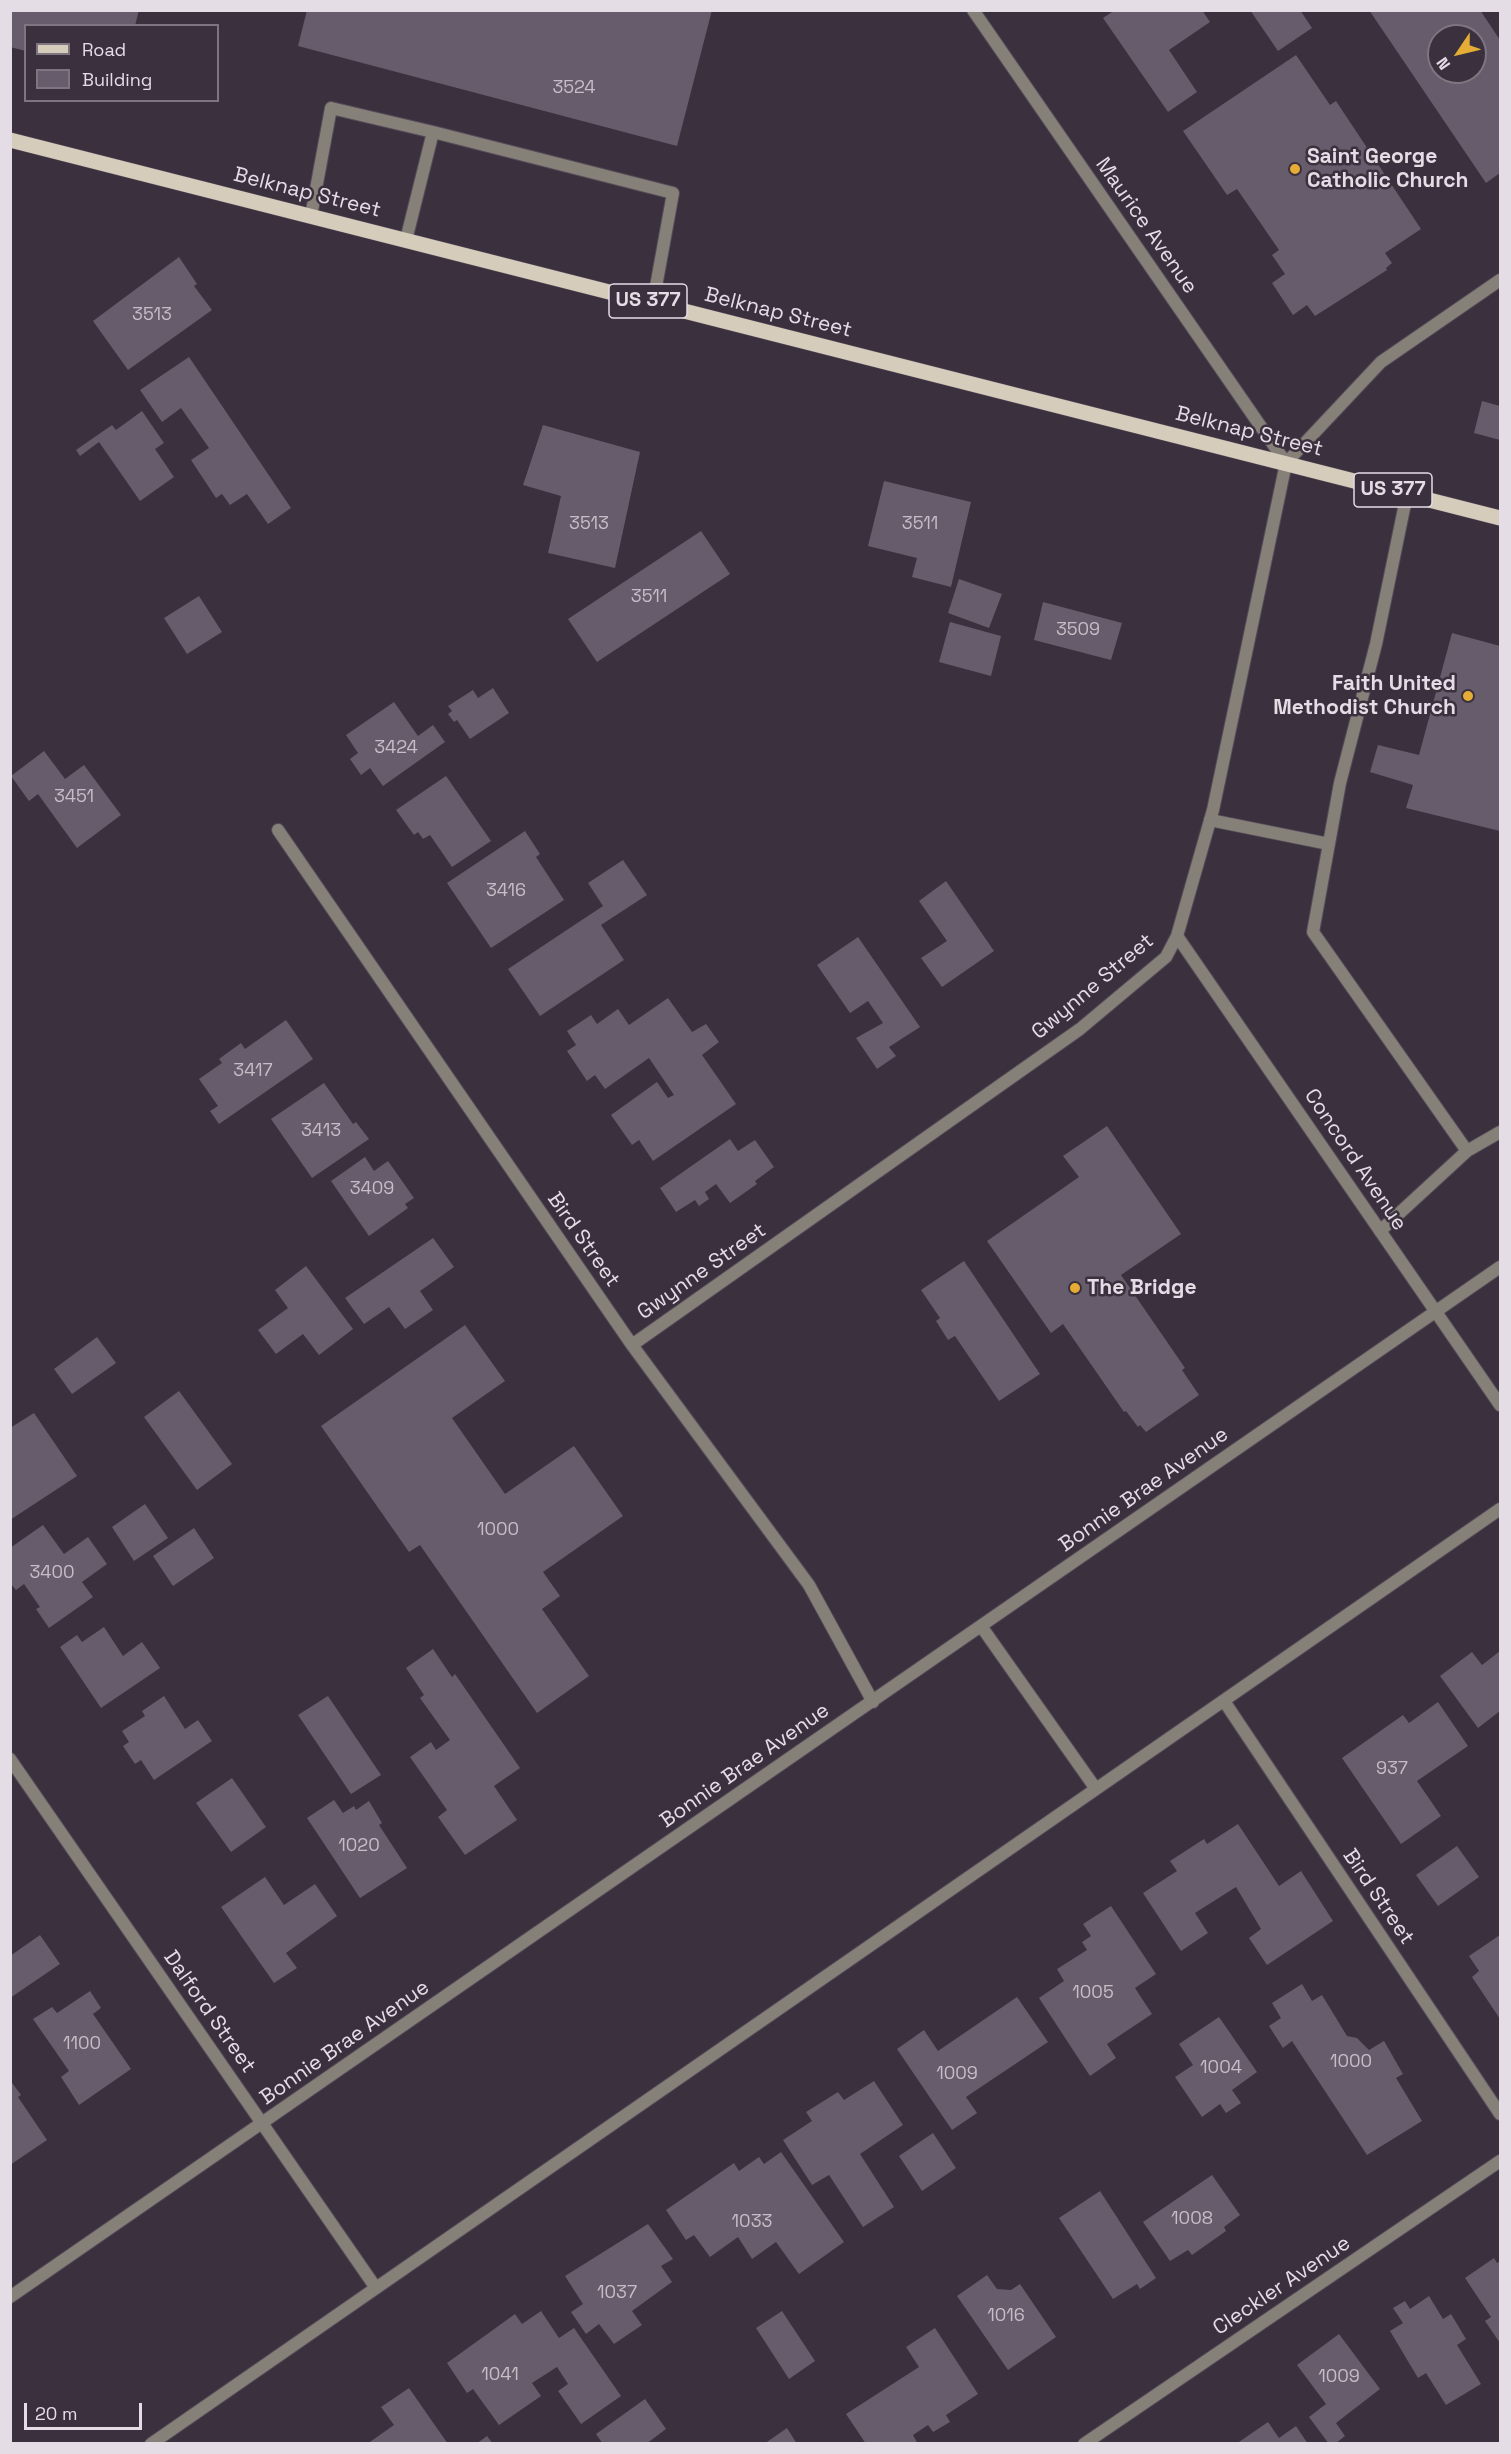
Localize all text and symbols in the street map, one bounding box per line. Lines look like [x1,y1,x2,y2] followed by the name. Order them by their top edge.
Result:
[24,24,219,102] legend
[1427,24,1487,84] north arrow
[82,38,126,61] text: Road
[1432,53,1455,74] text: N
[82,68,152,91] text: Building
[552,77,596,99] house number: 3524
[1307,144,1468,194] place label: Saint George Catholic Church
[1090,153,1202,299] street label: Maurice Avenue
[1288,162,1302,176] marker: Saint George Catholic Church
[231,163,383,223] street label: Belknap Street
[702,283,854,343] street label: Belknap Street
[609,284,687,318] road number: US 377
[132,304,172,326] house number: 3513
[1173,402,1325,462] street label: Belknap Street
[1354,473,1432,507] road number: US 377
[569,513,609,535] house number: 3513
[902,513,938,535] house number: 3511
[631,586,667,608] house number: 3511
[1056,619,1100,641] house number: 3509
[1273,671,1456,721] place label: Faith United Methodist Church
[1461,689,1475,703] marker: Faith United Methodist Church
[374,737,418,759] house number: 3424
[54,786,94,808] house number: 3451
[486,880,526,902] house number: 3416
[1027,929,1159,1045] street label: Gwynne Street
[233,1060,273,1082] house number: 3417
[1298,1084,1412,1236] street label: Concord Avenue
[301,1120,341,1142] house number: 3413
[350,1178,394,1200] house number: 3409
[541,1188,625,1292] street label: Bird Street
[633,1218,771,1326] street label: Gwynne Street
[1087,1275,1196,1301] place label: The Bridge
[1068,1281,1082,1295] marker: The Bridge
[1055,1422,1233,1558] street label: Bonnie Brae Avenue
[477,1519,519,1541] house number: 1000
[29,1562,75,1584] house number: 3400
[656,1698,834,1834] street label: Bonnie Brae Avenue
[1376,1758,1408,1780] house number: 937
[338,1835,380,1857] house number: 1020
[1337,1844,1419,1950] street label: Bird Street
[158,1946,260,2078] street label: Dalford Street
[256,1975,434,2111] street label: Bonnie Brae Avenue
[1072,1982,1114,2004] house number: 1005
[63,2033,101,2055] house number: 1100
[1330,2051,1372,2073] house number: 1000
[1200,2057,1242,2079] house number: 1004
[936,2063,978,2085] house number: 1009
[1171,2208,1213,2230] house number: 1008
[732,2211,772,2233] house number: 1033
[1209,2231,1355,2341] street label: Cleckler Avenue
[597,2282,637,2304] house number: 1037
[987,2305,1025,2327] house number: 1016
[481,2364,519,2386] house number: 1041
[1318,2366,1360,2388] house number: 1009
[27,2391,146,2429] scale bar
[35,2402,78,2425] text: 20 m

